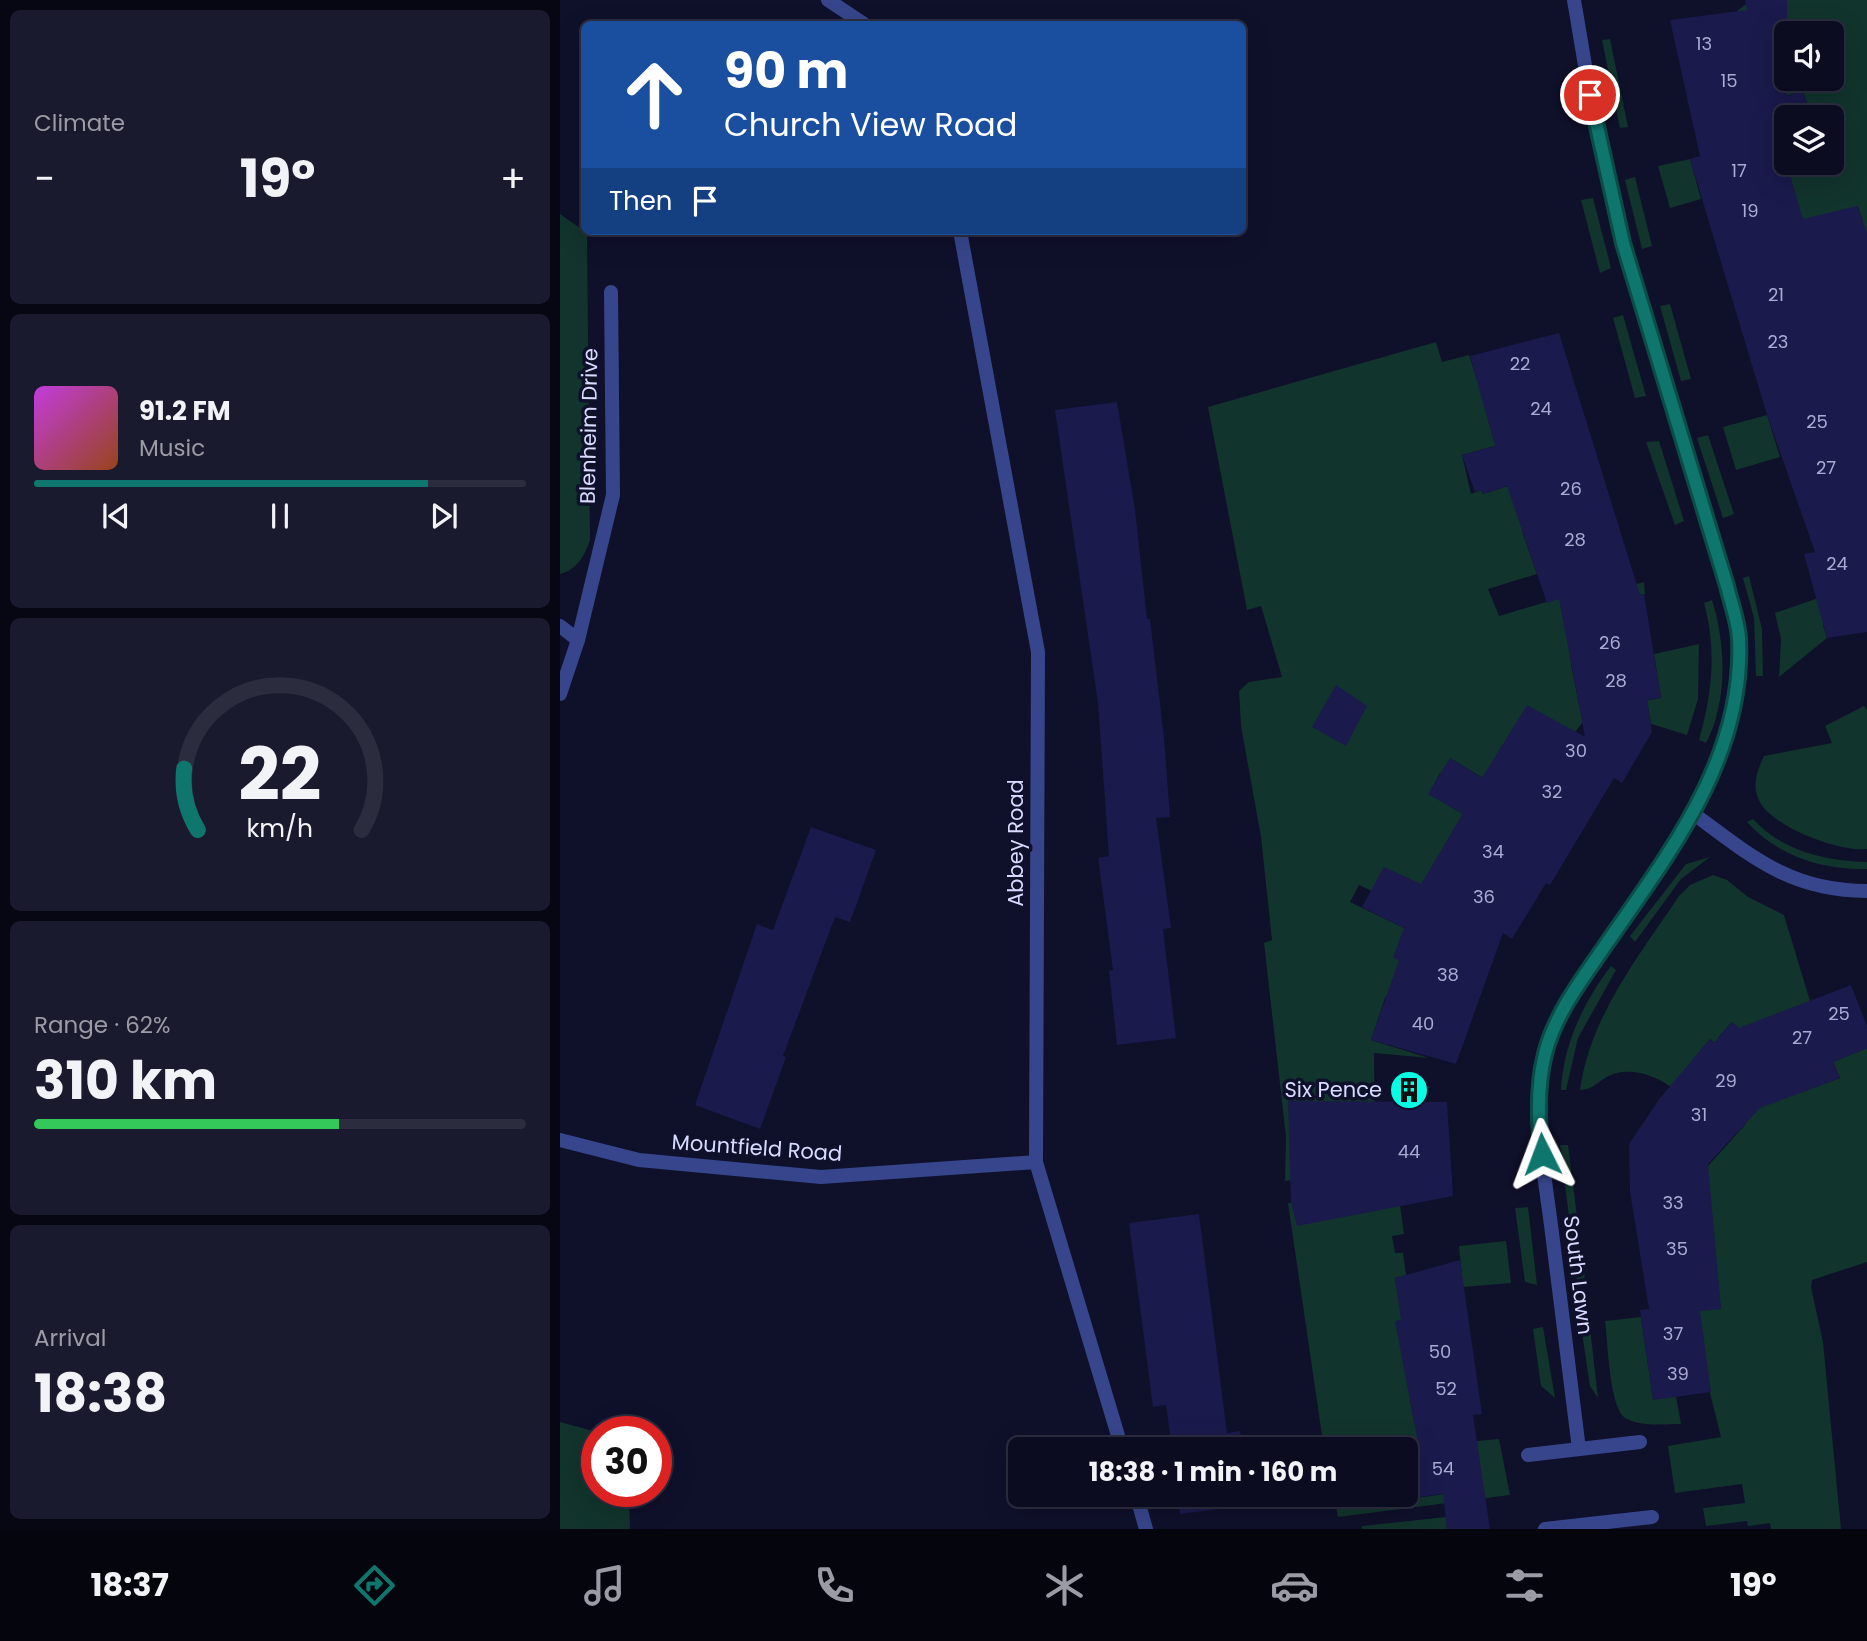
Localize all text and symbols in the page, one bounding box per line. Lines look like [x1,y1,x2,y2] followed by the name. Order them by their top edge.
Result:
[1774,21,1844,175] map controls
[1774,21,1844,91] button: sound
[1696,31,1712,56] house number: 13
[724,37,848,105] text: 90 m
[609,49,700,140] icon: ahead
[1560,65,1620,125] pin
[1720,68,1738,93] house number: 15
[1571,76,1609,114] icon: arrive
[724,102,1017,147] text: Church View Road
[1774,105,1844,175] button: layers
[34,107,125,139] text: Climate
[240,142,315,215] text: 19°
[34,152,55,205] text: −
[500,152,526,205] text: +
[1731,158,1747,183] house number: 17
[686,182,724,220] icon: arrive
[609,183,672,219] text: Then
[1741,198,1759,223] house number: 19
[1768,282,1784,307] house number: 21
[1768,329,1788,354] house number: 23
[573,348,604,504] street label: Blenheim Drive
[1510,351,1530,376] house number: 22
[139,393,231,429] text: 91.2 FM
[1530,396,1552,421] house number: 24
[1806,409,1828,434] house number: 25
[139,432,205,464] text: Music
[1816,455,1836,480] house number: 27
[1560,476,1582,501] house number: 26
[97,497,135,535] icon: previous
[261,497,299,535] icon: pause
[425,497,463,535] icon: next
[1564,527,1586,552] house number: 28
[1826,551,1848,576] house number: 24
[1599,630,1621,655] house number: 26
[1605,668,1627,693] house number: 28
[238,725,322,826] text: 22
[1565,738,1587,763] house number: 30
[1001,779,1030,907] street label: Abbey Road
[1542,779,1562,804] house number: 32
[247,811,313,846] text: km/h
[1482,839,1504,864] house number: 34
[1473,884,1495,909] house number: 36
[1437,962,1459,987] house number: 38
[1828,1001,1850,1026] house number: 25
[34,1009,171,1041] text: Range · 62%
[1412,1011,1434,1036] house number: 40
[1792,1025,1812,1050] house number: 27
[34,1044,217,1117] text: 310 km
[1715,1068,1737,1093] house number: 29
[1388,1069,1430,1111] building icon: Six Pence
[1284,1075,1382,1104] place label: Six Pence
[1691,1102,1707,1127] house number: 31
[1505,1117,1579,1191] position arrow
[671,1127,843,1168] street label: Mountfield Road
[1398,1139,1420,1164] house number: 44
[1662,1190,1684,1215] house number: 33
[1557,1214,1600,1336] street label: South Lawn
[1666,1236,1688,1261] house number: 35
[1663,1321,1683,1346] house number: 37
[34,1322,106,1354] text: Arrival
[1429,1339,1451,1364] house number: 50
[34,1357,167,1430] text: 18:38
[1667,1361,1689,1386] house number: 39
[1435,1376,1457,1401] house number: 52
[581,1416,672,1507] speed limit sign: 30
[1089,1454,1337,1490] text: 18:38 · 1 min · 160 m
[1432,1456,1454,1481] house number: 54
[350,1561,399,1610] icon: directions
[580,1561,629,1610] icon: music
[810,1561,859,1610] icon: phone
[1040,1561,1089,1610] icon: climate
[1270,1561,1319,1610] icon: car
[1500,1561,1549,1610] icon: filters
[91,1562,169,1607] text: 18:37
[1730,1562,1776,1607] text: 19°

